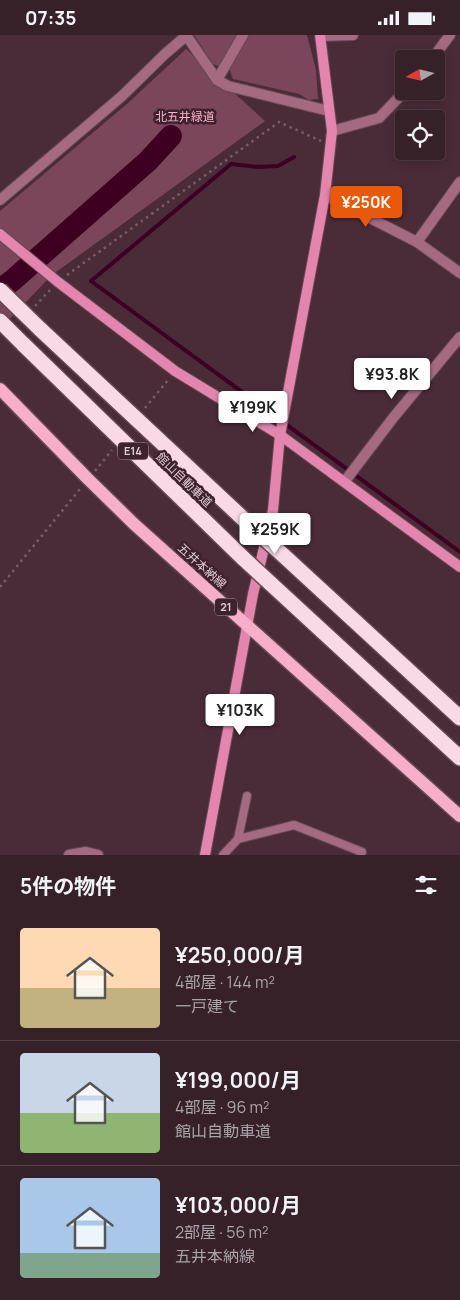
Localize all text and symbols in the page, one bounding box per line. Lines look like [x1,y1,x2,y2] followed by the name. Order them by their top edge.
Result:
[25,5,76,31] text: 07:35
[395,50,445,100] north arrow
[395,50,445,160] map controls
[155,108,215,125] park label: 北五井緑道
[395,110,445,160] button: locate
[331,185,401,228] pin: ¥250K
[341,191,391,213] text: ¥250K
[351,357,433,400] pin: ¥93.8K
[365,363,419,385] text: ¥93.8K
[218,391,288,433] pin: ¥199K
[229,396,277,418] text: ¥199K
[118,443,148,459] road number: E14
[153,449,216,511] street label: 館山自動車道
[240,513,310,555] pin: ¥259K
[251,518,299,540] text: ¥259K
[174,539,230,592] street label: 五井本納線
[215,599,237,615] road number: 21
[205,693,275,736] pin: ¥103K
[217,699,263,721] text: ¥103K
[412,871,440,899] icon: filters
[20,872,116,900] text: 5件の物件
[175,941,304,969] text: ¥250,000/月
[60,948,120,1008] icon: home
[175,971,275,993] text: 4部屋 · 144 m²
[175,995,239,1017] text: 一戸建て
[175,1066,301,1094] text: ¥199,000/月
[60,1073,120,1133] icon: home
[175,1096,269,1118] text: 4部屋 · 96 m²
[175,1120,271,1142] text: 館山自動車道
[175,1191,301,1219] text: ¥103,000/月
[60,1198,120,1258] icon: home
[175,1221,268,1243] text: 2部屋 · 56 m²
[175,1245,255,1267] text: 五井本納線

